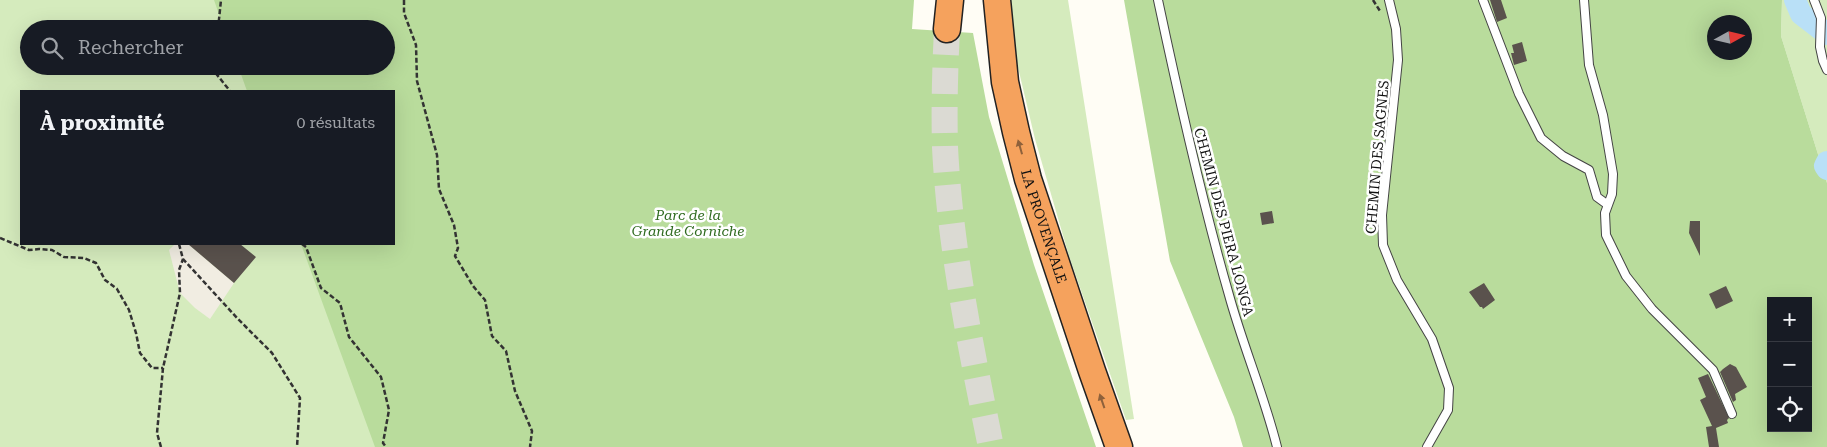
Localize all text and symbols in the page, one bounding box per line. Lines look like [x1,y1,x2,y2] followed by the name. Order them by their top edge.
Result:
[1707,15,1752,60] north arrow
[20,20,395,75] search box
[38,34,66,62] icon: search
[78,36,184,59] text: Rechercher
[1362,79,1392,234] street label: CHEMIN DES SAGNES
[40,111,164,135] text: À proximité
[296,113,375,132] text: 0 résultats
[1191,126,1257,318] street label: CHEMIN DES PIERA LONGA
[1015,139,1023,154] one-way arrow
[1018,168,1070,285] street label: LA PROVENÇALE
[632,207,744,239] park label: Parc de la Grande Corniche
[1767,297,1812,432] map controls
[1767,297,1812,342] button: +
[1767,342,1812,387] button: −
[1767,387,1812,432] button: locate
[1098,393,1106,408] one-way arrow

